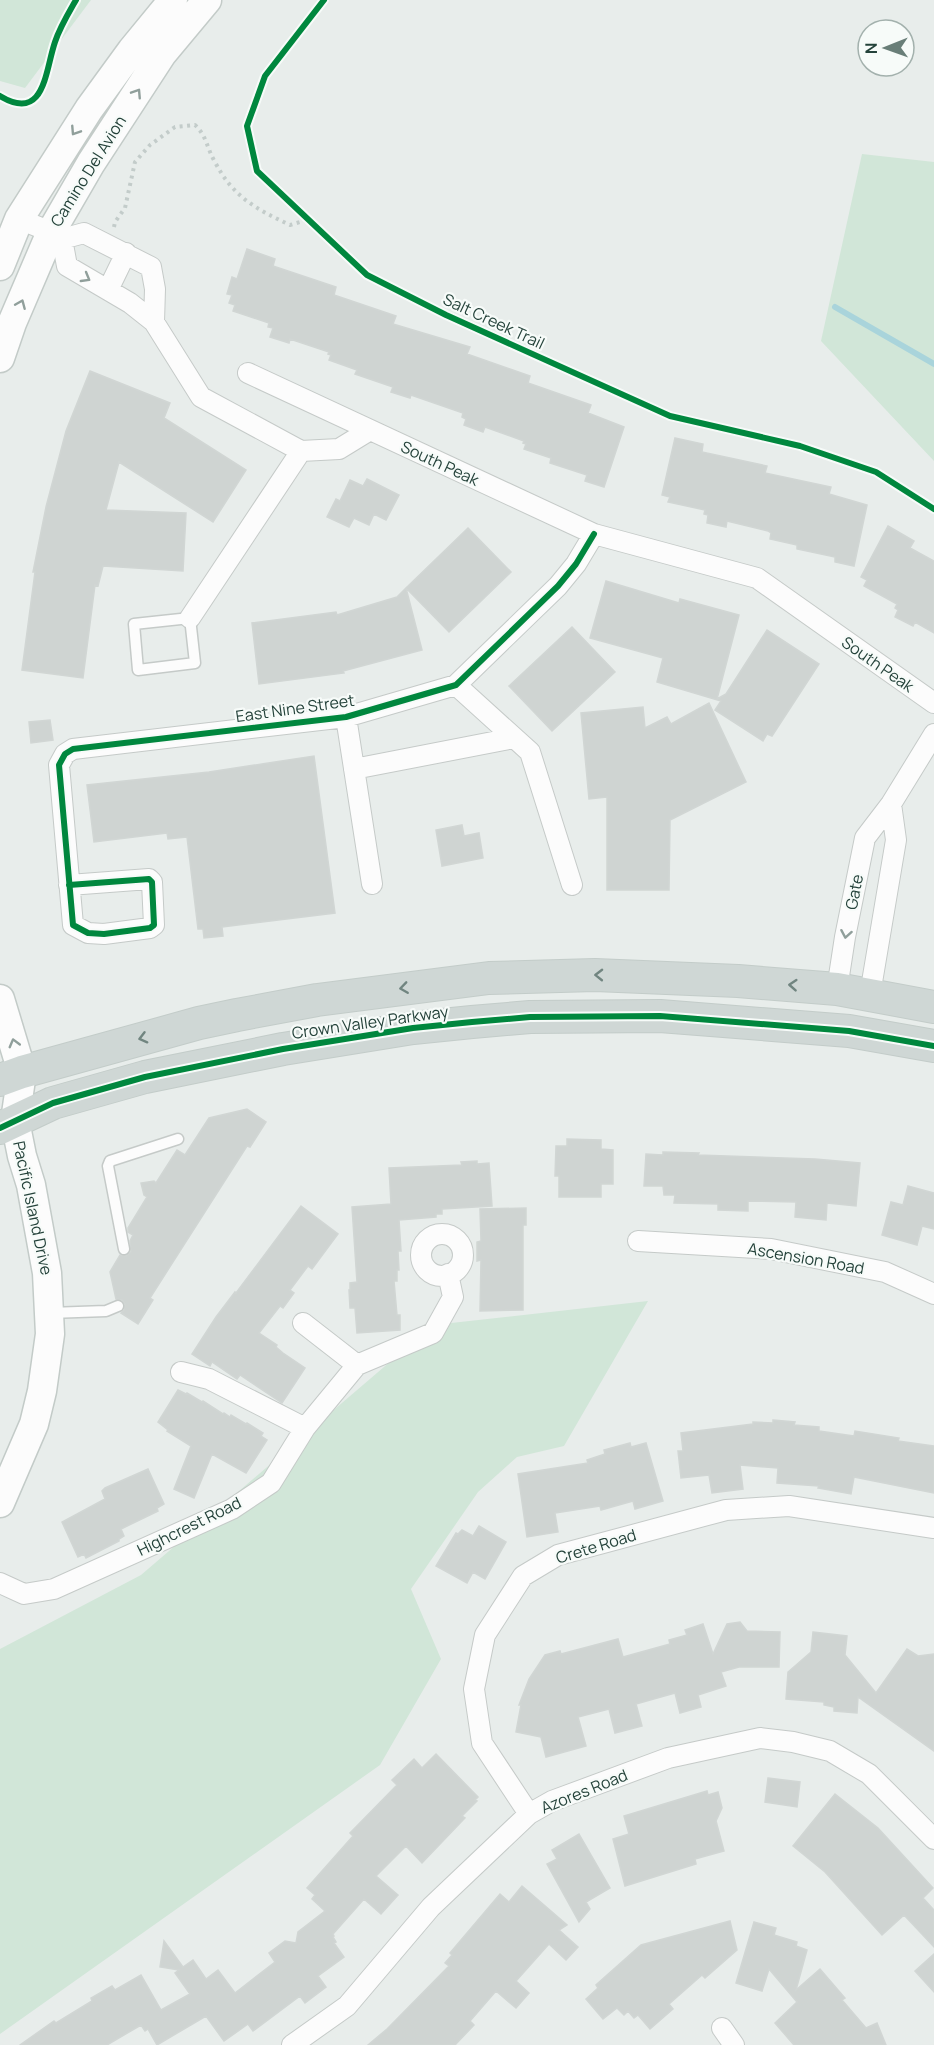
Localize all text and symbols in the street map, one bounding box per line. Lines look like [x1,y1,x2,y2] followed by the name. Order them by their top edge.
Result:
[856,18,916,78] north arrow
[860,42,882,54] text: N
[129,89,141,99] one-way arrow
[45,111,131,231] street label: Camino Del Avion
[71,125,83,135] one-way arrow
[80,271,90,282] one-way arrow
[440,288,548,354] street label: Salt Creek Trail
[13,299,25,310] one-way arrow
[397,435,483,491] street label: South Peak
[837,631,919,698] street label: South Peak
[234,689,356,727] street label: East Nine Street
[840,872,868,912] street label: Gate
[840,928,853,938] one-way arrow
[594,969,603,981] one-way arrow
[789,979,798,992] one-way arrow
[400,981,409,993] one-way arrow
[290,1000,450,1044] street label: Crown Valley Parkway
[138,1031,148,1044] one-way arrow
[9,1038,21,1049] one-way arrow
[8,1139,58,1277] street label: Pacific Island Drive
[746,1237,866,1279] street label: Ascension Road
[133,1491,245,1561] street label: Highcrest Road
[553,1523,639,1569] street label: Crete Road
[537,1764,631,1818] street label: Azores Road

